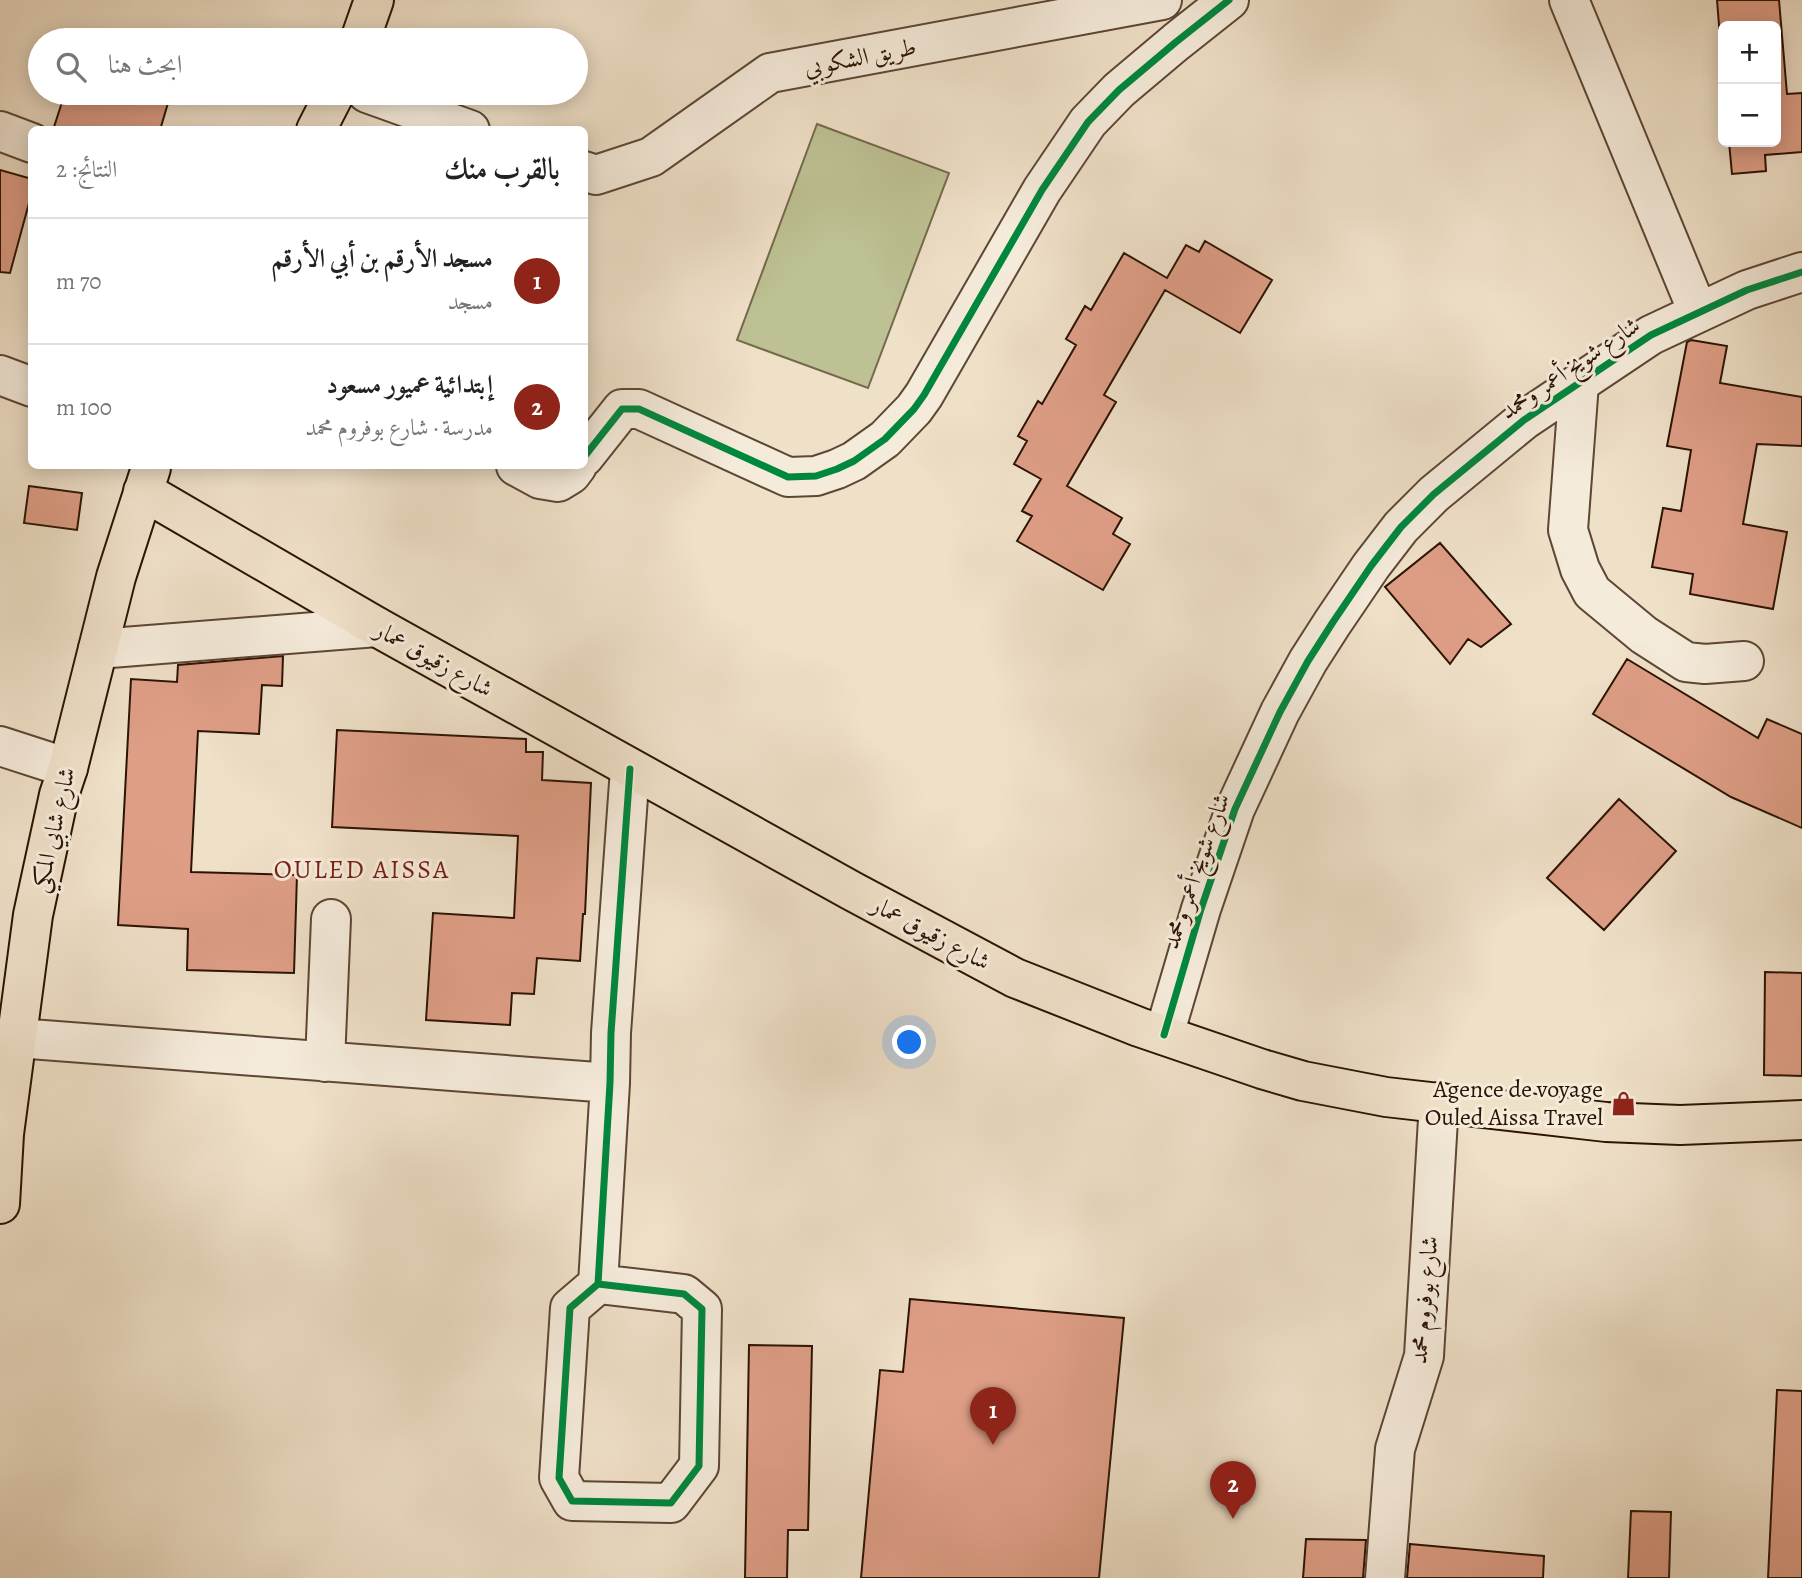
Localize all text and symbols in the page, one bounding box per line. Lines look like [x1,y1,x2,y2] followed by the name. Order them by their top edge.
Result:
[1718,21,1781,147] map controls
[1718,21,1781,84] button: +
[28,28,588,105] search box
[801,30,919,86] street label: طريق الشكوبي
[108,47,183,82] text: ابحث هنا
[52,48,90,86] icon: search
[1718,84,1781,147] button: −
[444,149,560,189] text: بالقرب منك
[56,154,117,185] text: النتائج: 2
[271,241,493,276] text: مسجد الأرقم بن أبي الأرقم
[56,266,102,297] text: 70 m
[533,266,541,297] text: 1
[448,286,493,317] text: مسجد
[1493,308,1649,430] street label: شارع شويخ أعمر ومحمد
[326,367,493,402] text: إبتدائية عميور مسعود
[56,392,112,423] text: 100 m
[531,392,543,423] text: 2
[305,412,493,443] text: مدرسة · شارع بوفروم محمد
[365,612,499,708] street label: شارع زقيوق عمار
[23,764,89,897] street label: شارع شابي المكي
[1153,789,1241,954] street label: شارع شويخ أعمر ومحمد
[274,852,450,887] district label: OULED AISSA
[862,887,996,981] street label: شارع زقيوق عمار
[892,1025,926,1059] your location
[1425,1073,1603,1133] place label: Agence de voyage Ouled Aissa Travel
[1609,1089,1637,1117] shop icon: Agence de voyage Ouled Aissa Travel
[1402,1235,1451,1366] street label: شارع بوفروم محمد
[970,1387,1016,1445] pin: 1
[1210,1461,1256,1519] pin: 2

